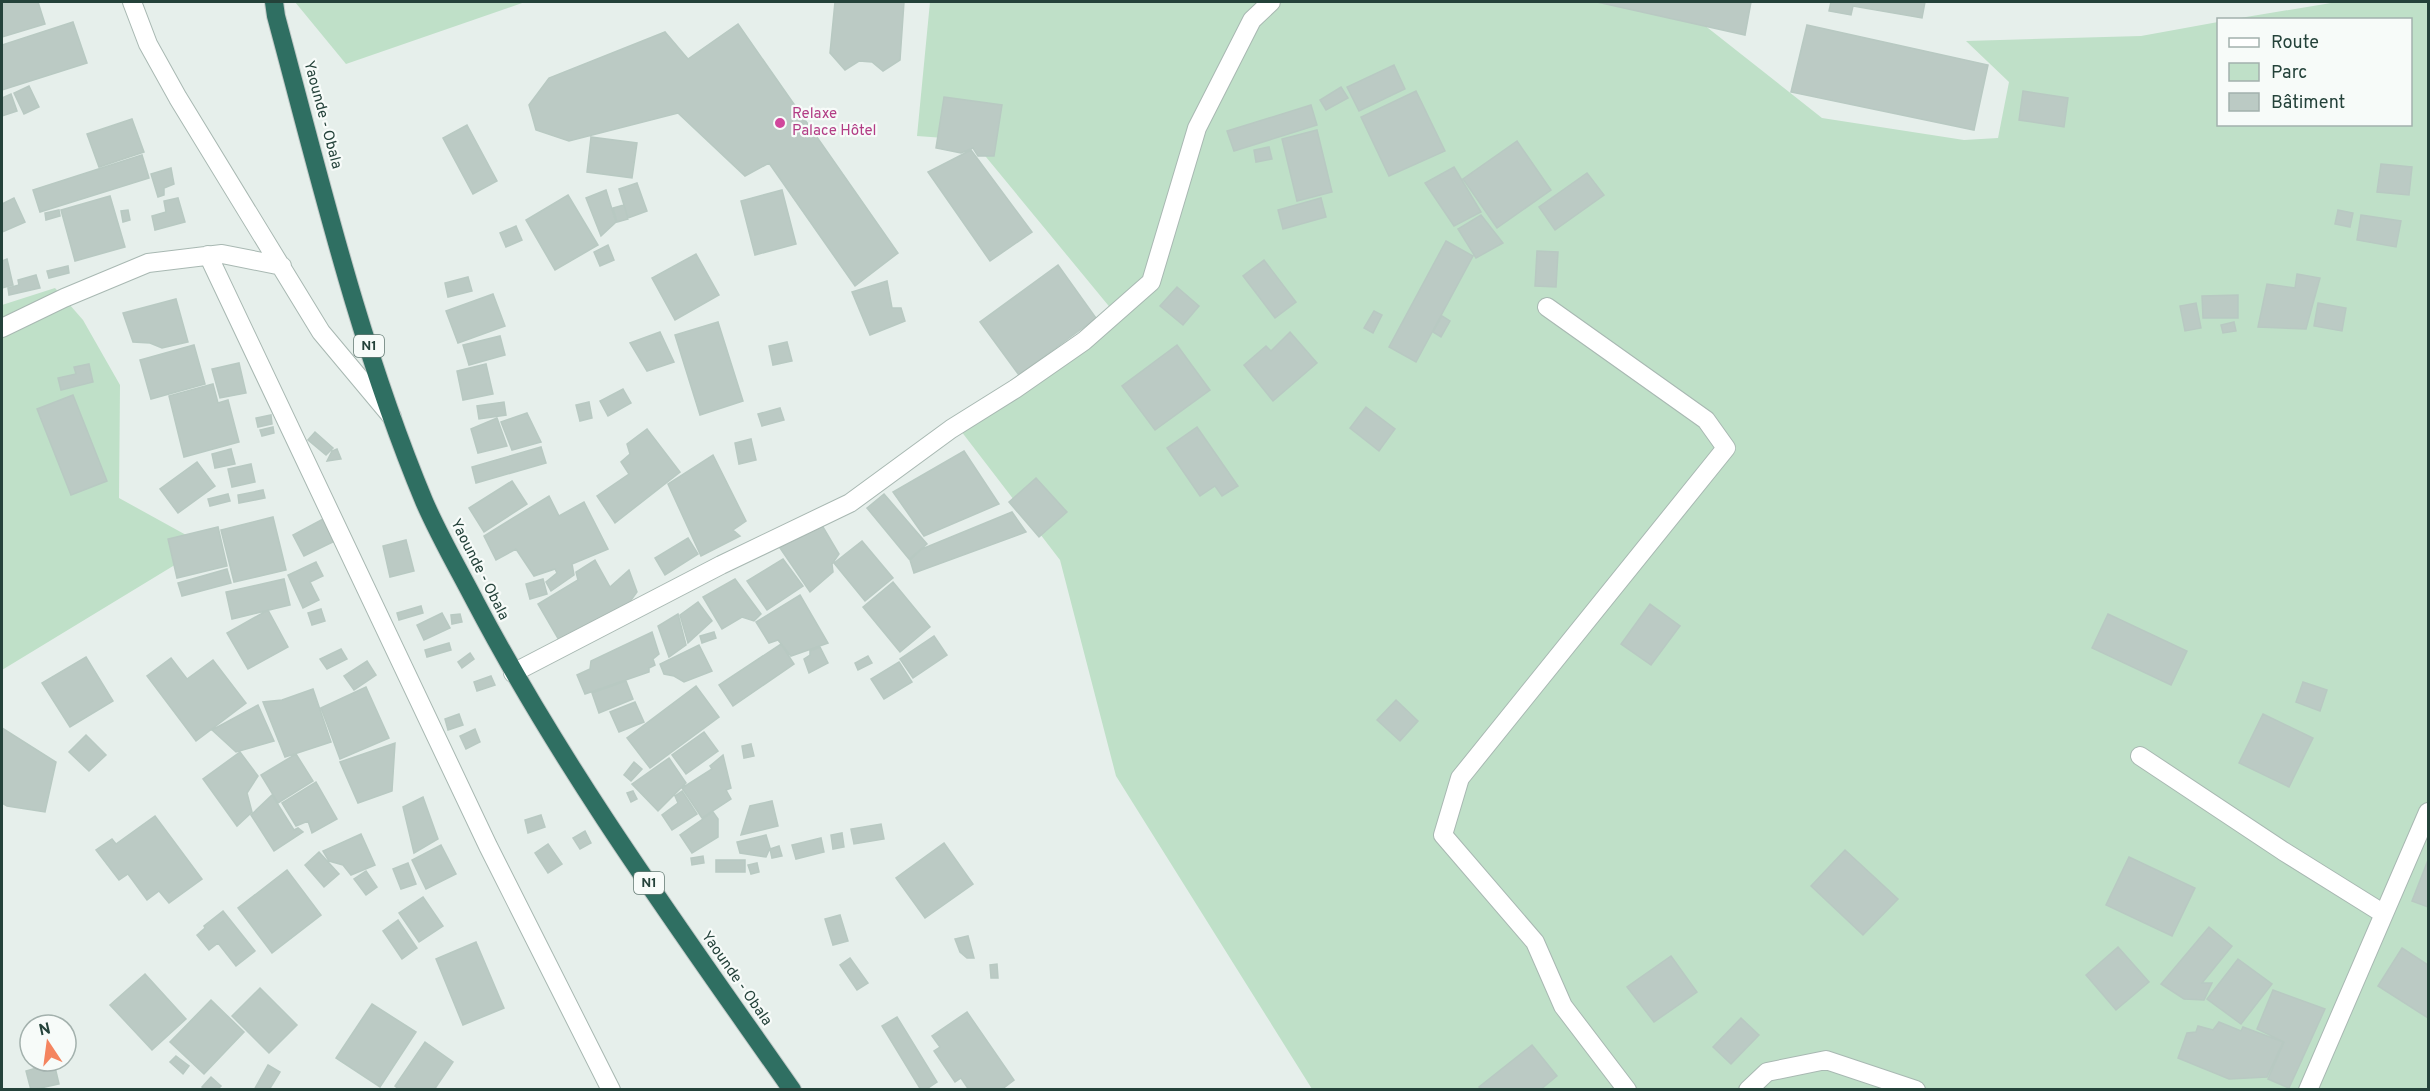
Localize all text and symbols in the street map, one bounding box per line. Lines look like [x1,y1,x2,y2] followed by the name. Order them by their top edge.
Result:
[2217,18,2412,126] legend
[2271,32,2319,55] text: Route
[298,59,346,171] street label: Yaounde - Obala
[2271,62,2307,85] text: Parc
[2271,92,2345,115] text: Bâtiment
[792,105,877,141] place label: Relaxe Palace Hôtel
[773,116,787,130] marker: Relaxe Palace Hôtel
[354,335,384,357] road number: N1
[445,516,513,624] street label: Yaounde - Obala
[634,872,664,894] road number: N1
[696,928,776,1030] street label: Yaounde - Obala
[18,1013,78,1073] north arrow
[37,1019,53,1041] text: N

